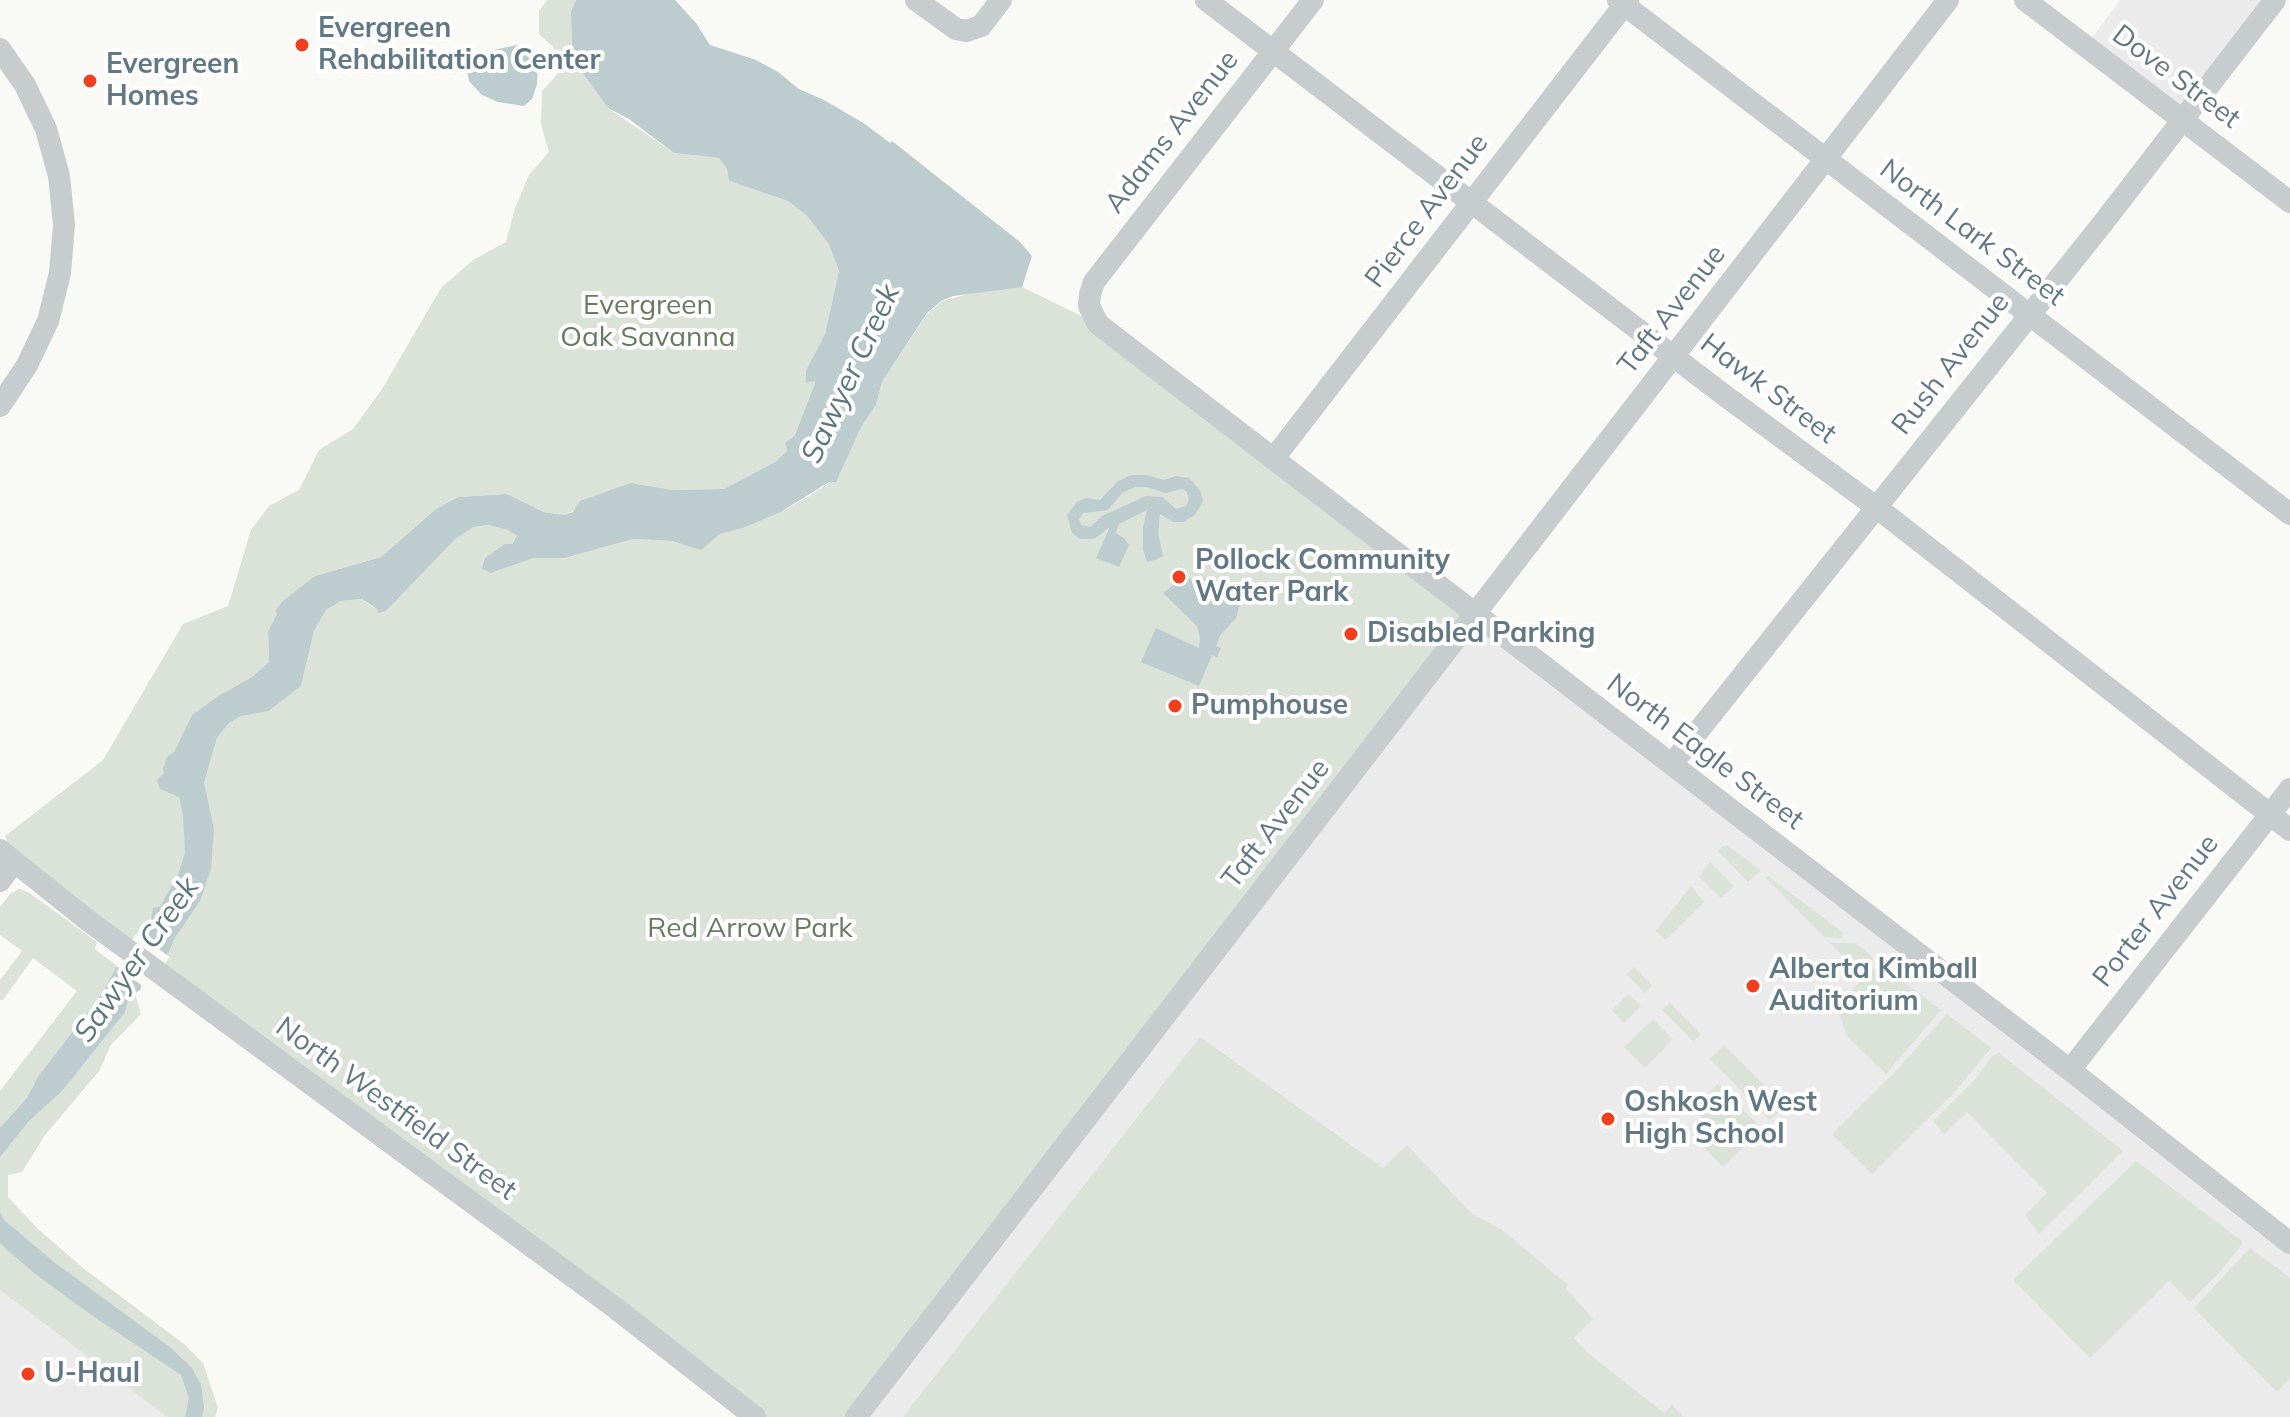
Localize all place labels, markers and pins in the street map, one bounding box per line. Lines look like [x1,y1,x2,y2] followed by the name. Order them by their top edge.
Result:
[318,12,600,78] place label: Evergreen Rehabilitation Center
[293,36,311,54] marker: Evergreen Rehabilitation Center
[106,48,239,114] place label: Evergreen Homes
[81,72,99,90] marker: Evergreen Homes
[1195,544,1450,610] place label: Pollock Community Water Park
[1170,568,1188,586] marker: Pollock Community Water Park
[1367,617,1596,651] place label: Disabled Parking
[1342,625,1360,643] marker: Disabled Parking
[1191,689,1348,723] place label: Pumphouse
[1166,697,1184,715] marker: Pumphouse
[1769,953,1978,1019] place label: Alberta Kimball Auditorium
[1744,977,1762,995] marker: Alberta Kimball Auditorium
[1624,1086,1817,1152] place label: Oshkosh West High School
[1599,1110,1617,1128] marker: Oshkosh West High School
[44,1357,140,1391] place label: U-Haul
[19,1365,37,1383] marker: U-Haul

